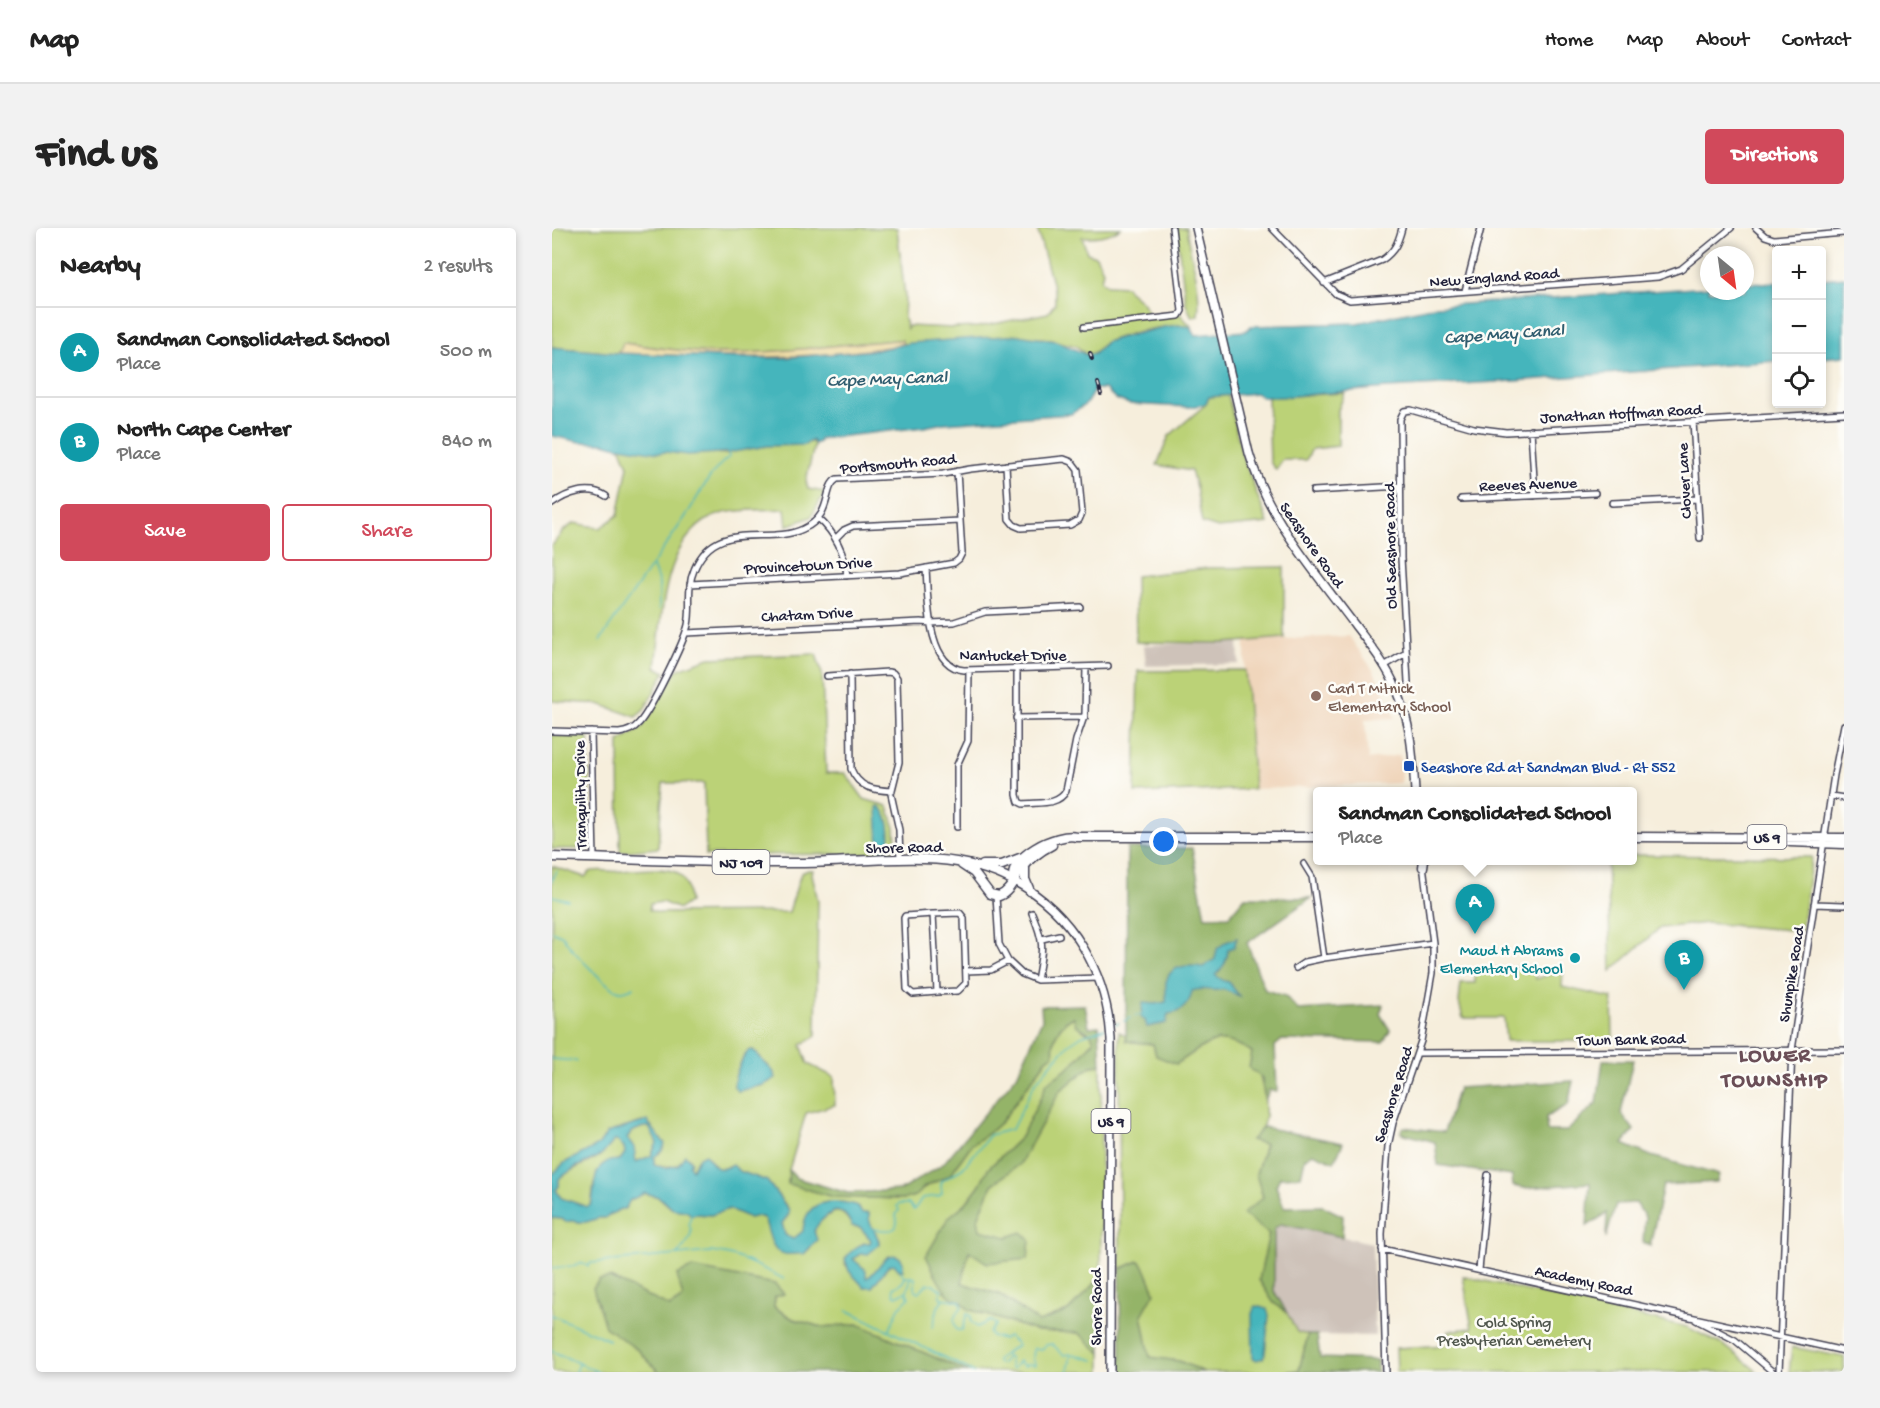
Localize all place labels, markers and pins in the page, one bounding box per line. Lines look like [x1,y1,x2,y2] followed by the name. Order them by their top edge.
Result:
[1328,681,1451,718] place label: Carl T Mitnick Elementary School
[1309,689,1323,703] marker: Carl T Mitnick Elementary School
[1402,759,1416,773] marker: Seashore Rd at Sandman Blvd - Rt 552
[1421,760,1676,779] place label: Seashore Rd at Sandman Blvd - Rt 552
[1456,884,1494,934] pin: A
[1664,940,1704,990] pin: B
[1440,943,1564,980] place label: Maud H Abrams Elementary School
[1568,951,1582,965] marker: Maud H Abrams Elementary School

